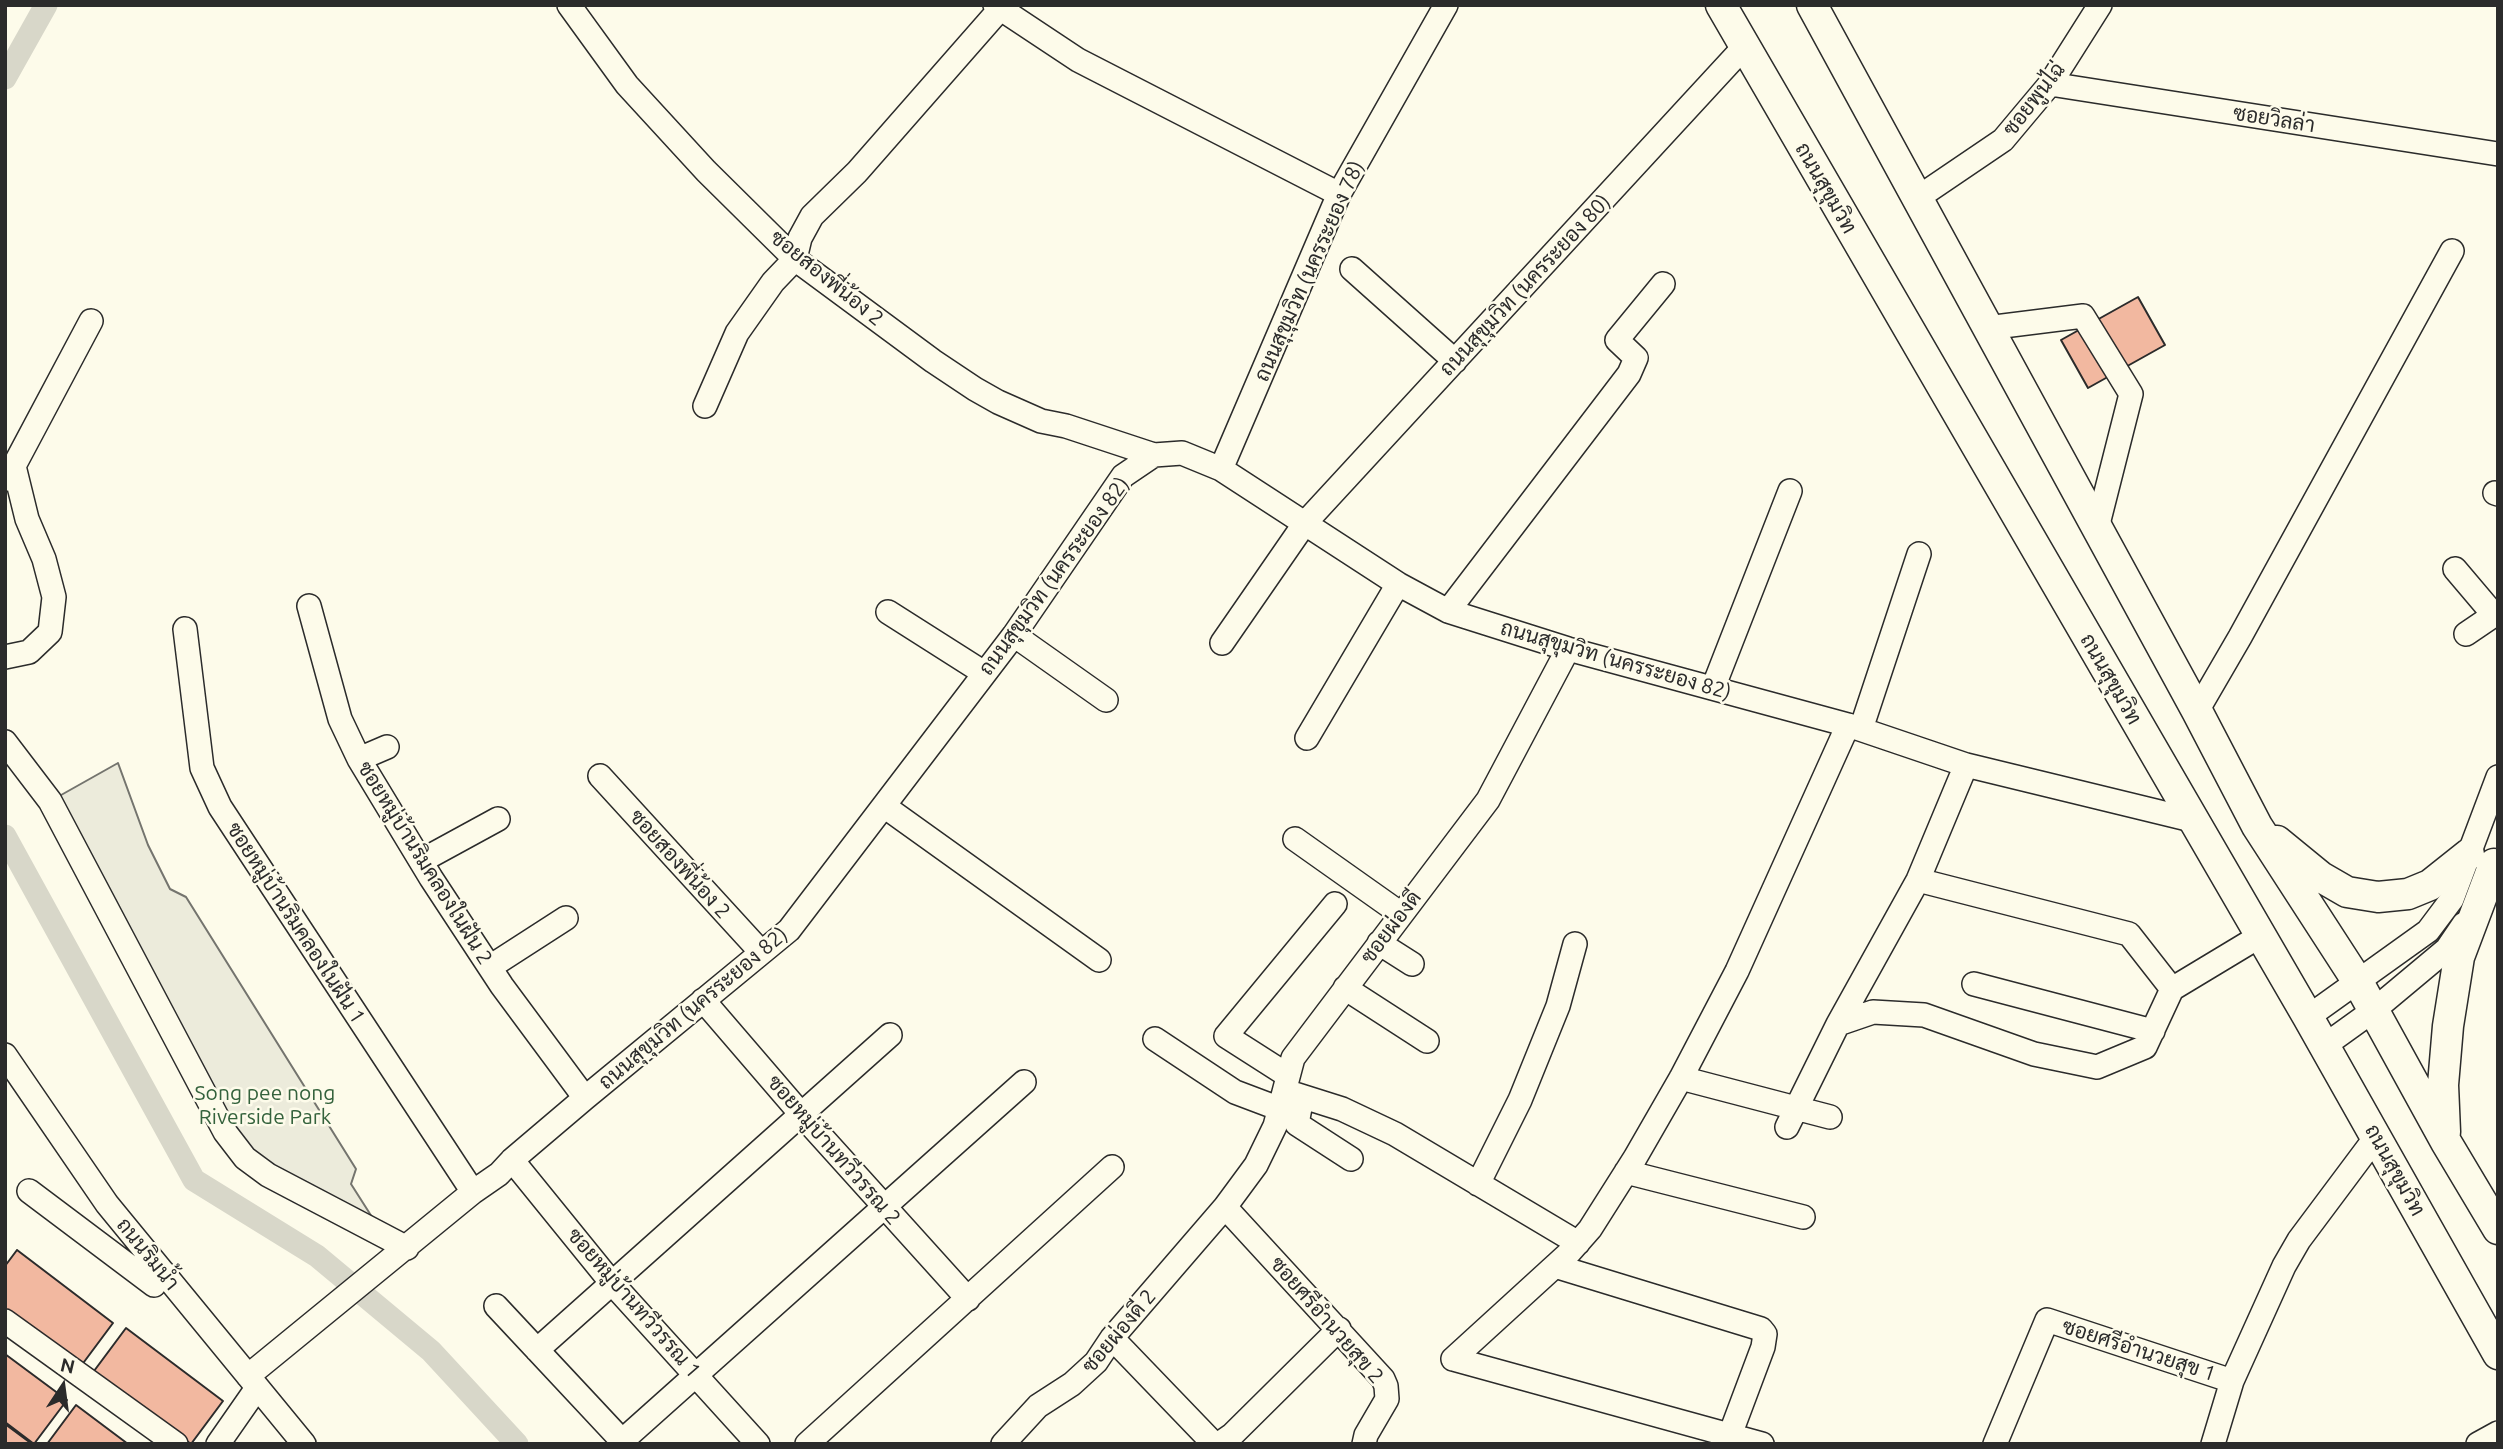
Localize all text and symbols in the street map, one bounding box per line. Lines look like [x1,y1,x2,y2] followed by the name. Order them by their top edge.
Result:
[1998,57,2070,141] street label: ซอยพูนไฉ่
[2231,100,2317,138] street label: ซอยวิลล่า
[1790,138,1862,238] street label: ถนนสุขุมวิท
[1249,157,1369,385] street label: ถนนสุขุมวิท (นครระยอง 78)
[1434,189,1616,381] street label: ถนนสุขุมวิท (นครระยอง 80)
[765,225,889,331] street label: ซอยสองพี่น้อง 2
[974,472,1134,680] street label: ถนนสุขุมวิท (นครระยอง 82)
[1498,615,1734,705] street label: ถนนสุขุมวิท (นครระยอง 82)
[2075,629,2147,729] street label: ถนนสุขุมวิท
[352,757,498,969] street label: ซอยหมู่บ้านริมคลองในฝัน 2
[624,804,736,924] street label: ซอยสองพี่น้อง 2
[221,818,371,1028] street label: ซอยหมู่บ้านริมคลองในฝัน 1
[1355,886,1427,968] street label: ซอยผ่องดี
[593,922,793,1094] street label: ถนนสุขุมวิท (นครระยอง 82)
[762,1070,906,1230] street label: ซอยหมู่บ้านทวีวรรณ 2
[195,1080,335,1130] park label: Song pee nong Riverside Park
[2359,1120,2431,1220] street label: ถนนสุขุมวิท
[111,1213,185,1295] street label: ถนนริมน้ำ
[562,1223,706,1383] street label: ซอยหมู่บ้านทวีวรรณ 1
[1265,1251,1389,1389] street label: ซอยศรีอำนวยสุข 2
[1077,1284,1161,1378] street label: ซอยผ่องดี 2
[2059,1313,2219,1387] street label: ซอยศรีอำนวยสุข 1
[28,1351,98,1421] north arrow
[58,1353,77,1378] text: N

